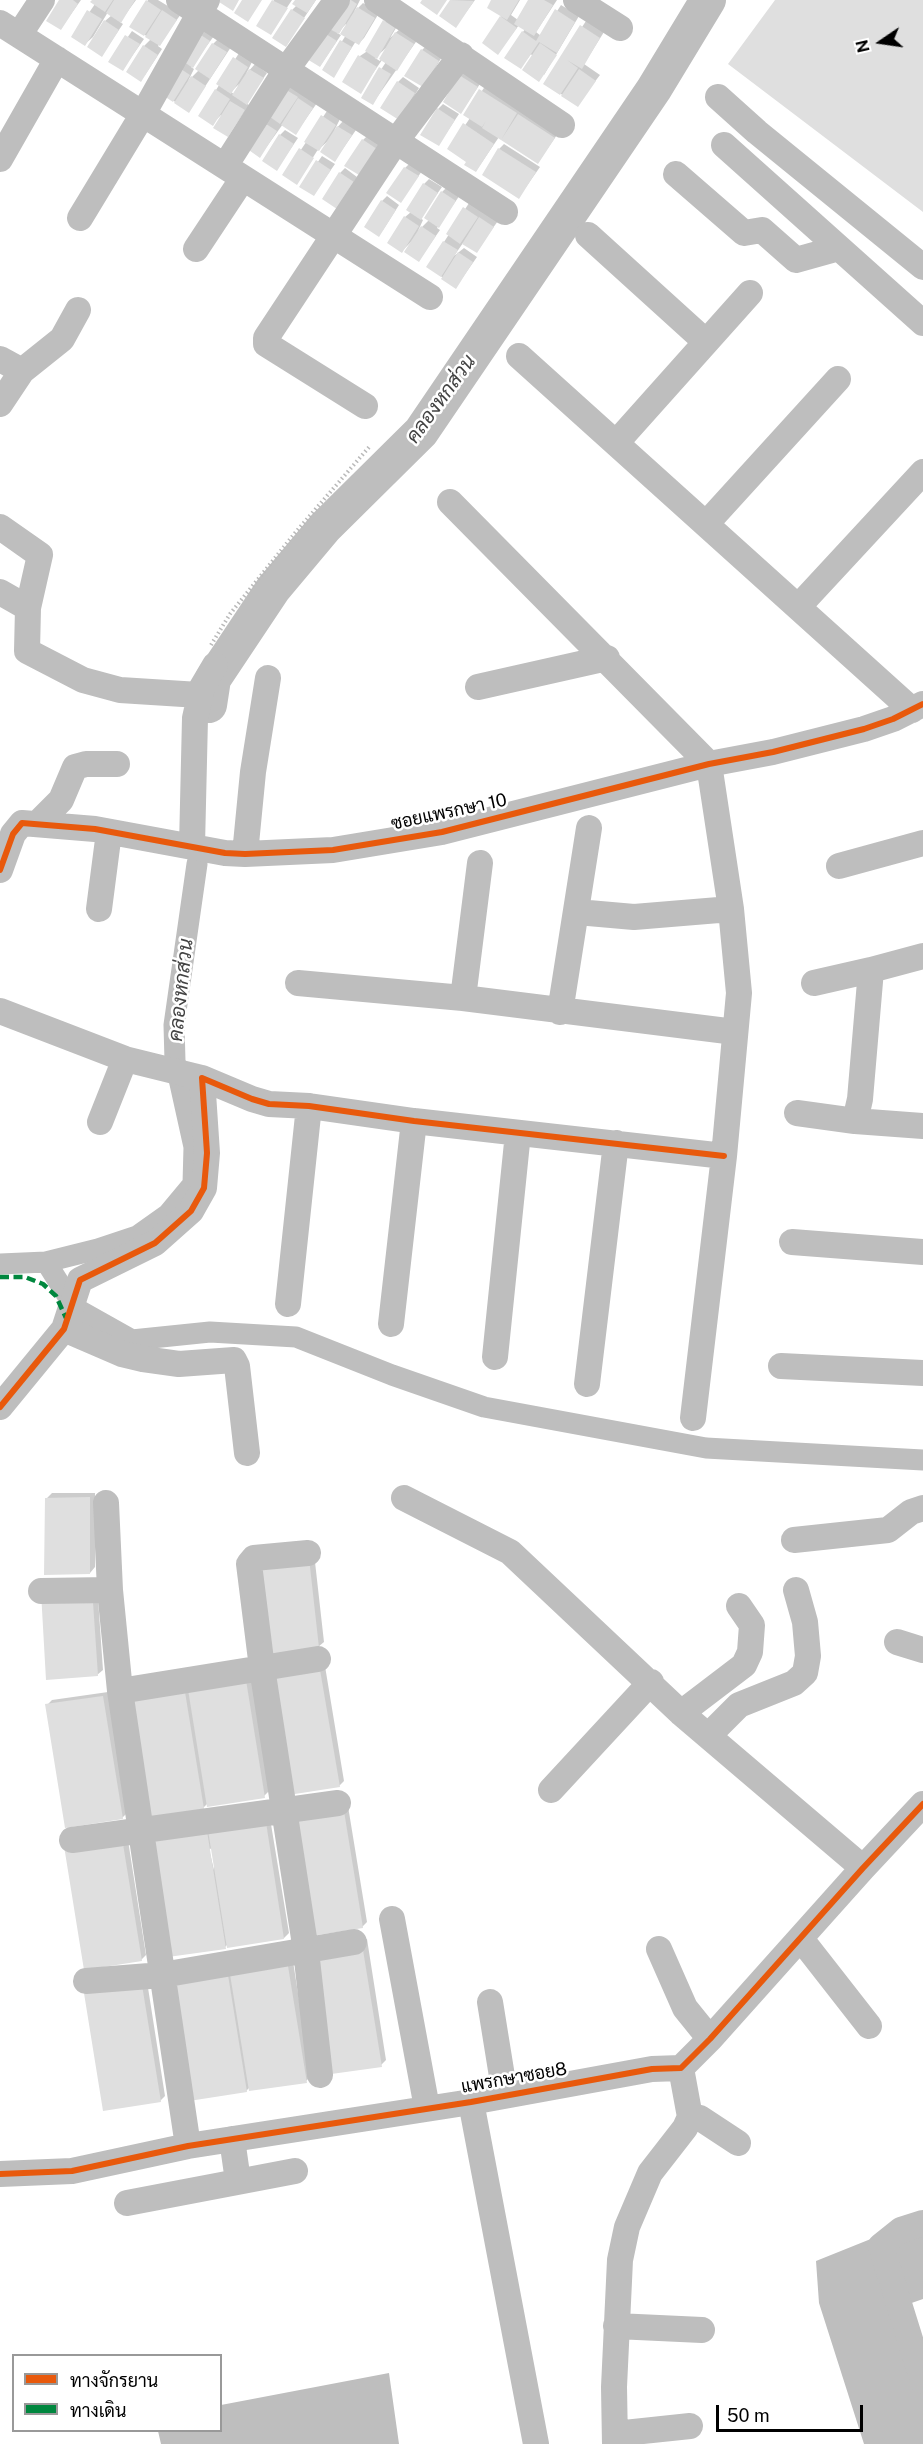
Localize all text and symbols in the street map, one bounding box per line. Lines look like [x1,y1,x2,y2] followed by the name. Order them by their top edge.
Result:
[851,12,911,72] north arrow
[852,38,874,54] text: N
[401,350,481,448] water label: คลองหกส่วน
[389,789,509,835] street label: ซอยแพรกษา 10
[164,937,198,1043] water label: คลองหกส่วน
[459,2058,569,2098] street label: แพรกษาซอย8
[12,2354,222,2432] legend
[70,2370,158,2391] text: ทางจักรยาน
[719,2393,866,2431] scale bar
[70,2400,126,2421] text: ทางเดิน
[727,2405,770,2426] text: 50 m

